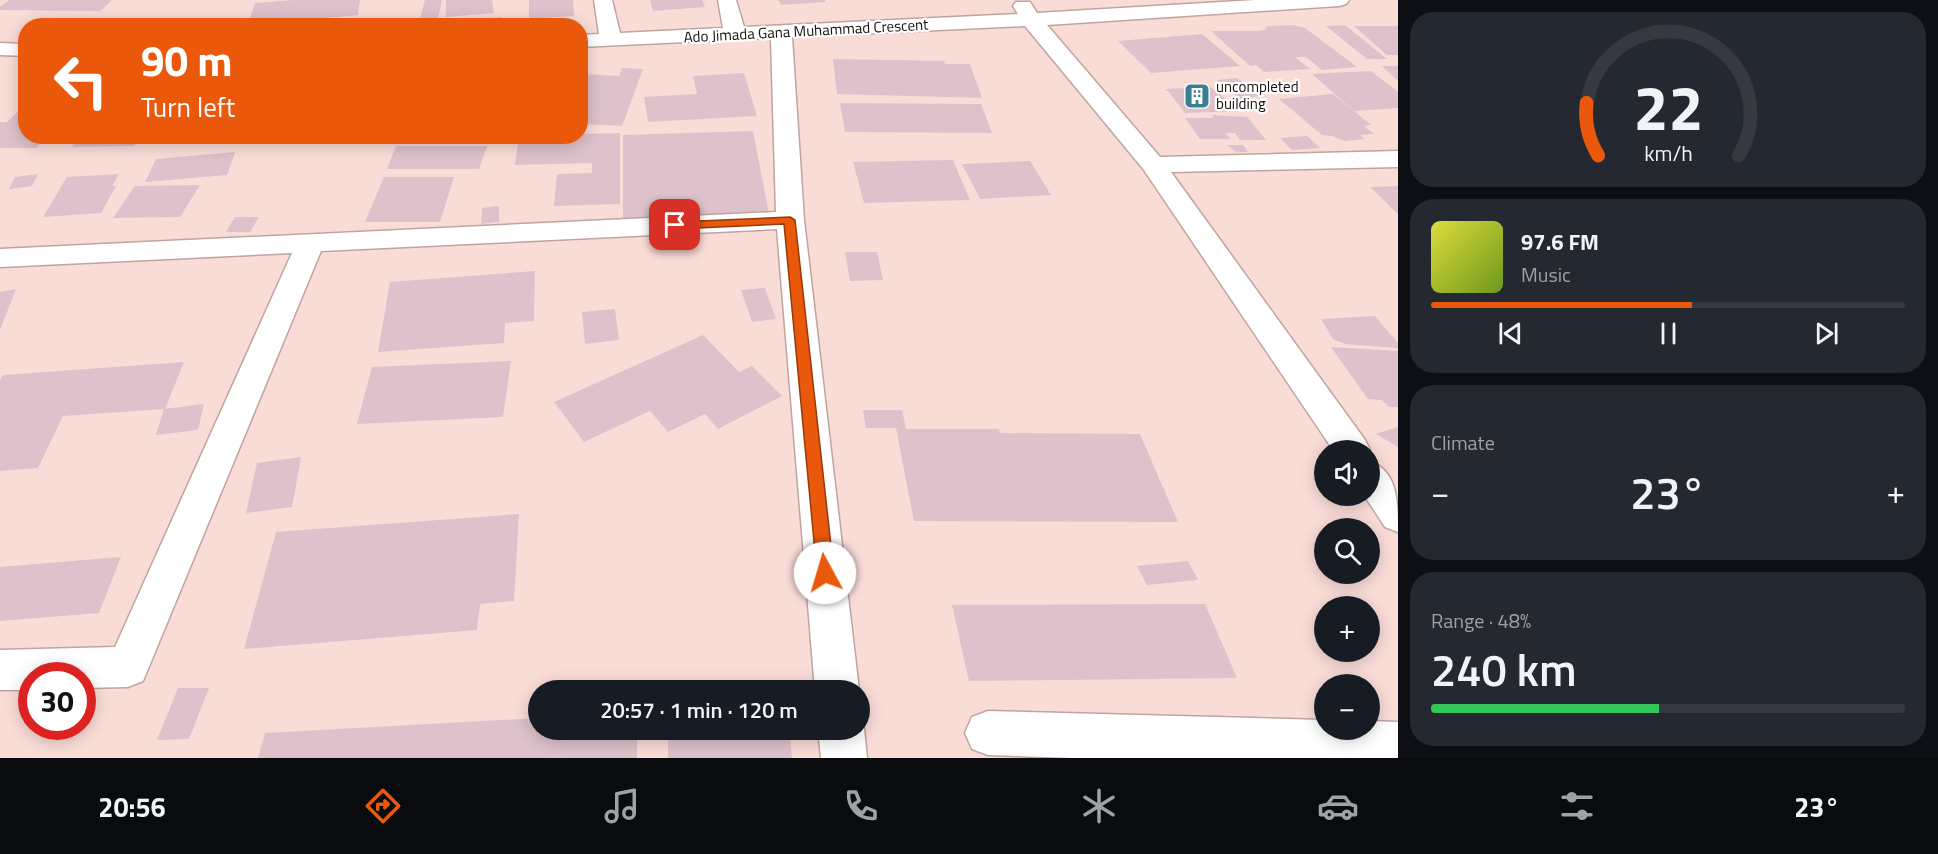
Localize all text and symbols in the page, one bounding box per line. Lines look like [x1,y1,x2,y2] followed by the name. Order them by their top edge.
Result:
[683,13,930,48] street label: Ado Jimada Gana Muhammad Crescent
[141,28,233,92] text: 90 m
[42,42,120,120] icon: left
[1633,59,1703,154] text: 22
[1216,75,1299,115] place label: uncompleted building
[1182,81,1212,111] building icon: uncompleted building
[141,86,235,127] text: Turn left
[1644,138,1692,170] text: km/h
[649,199,700,250] pin
[658,208,691,241] icon: arrive
[1521,225,1599,259] text: 97.6 FM
[1521,259,1571,290] text: Music
[1494,317,1527,350] icon: previous
[1652,317,1685,350] icon: pause
[1810,317,1843,350] icon: next
[1431,427,1495,458] text: Climate
[1314,440,1380,740] map controls
[1314,440,1380,506] button: sound
[1630,458,1706,526] text: 23°
[1431,467,1449,517] text: −
[1887,467,1905,517] text: +
[1314,518,1380,584] button: search
[793,541,857,605] position arrow
[1314,596,1380,662] button: +
[1431,605,1531,636] text: Range · 48%
[1431,635,1577,703] text: 240 km
[18,662,96,740] speed limit sign: 30
[1314,674,1380,740] button: −
[600,693,798,727] text: 20:57 · 1 min · 120 m
[362,785,404,827] icon: directions
[601,785,643,827] icon: music
[840,785,882,827] icon: phone
[1078,785,1120,827] icon: climate
[1317,785,1359,827] icon: car
[1556,785,1598,827] icon: filters
[98,786,166,827] text: 20:56
[1794,786,1840,827] text: 23°

